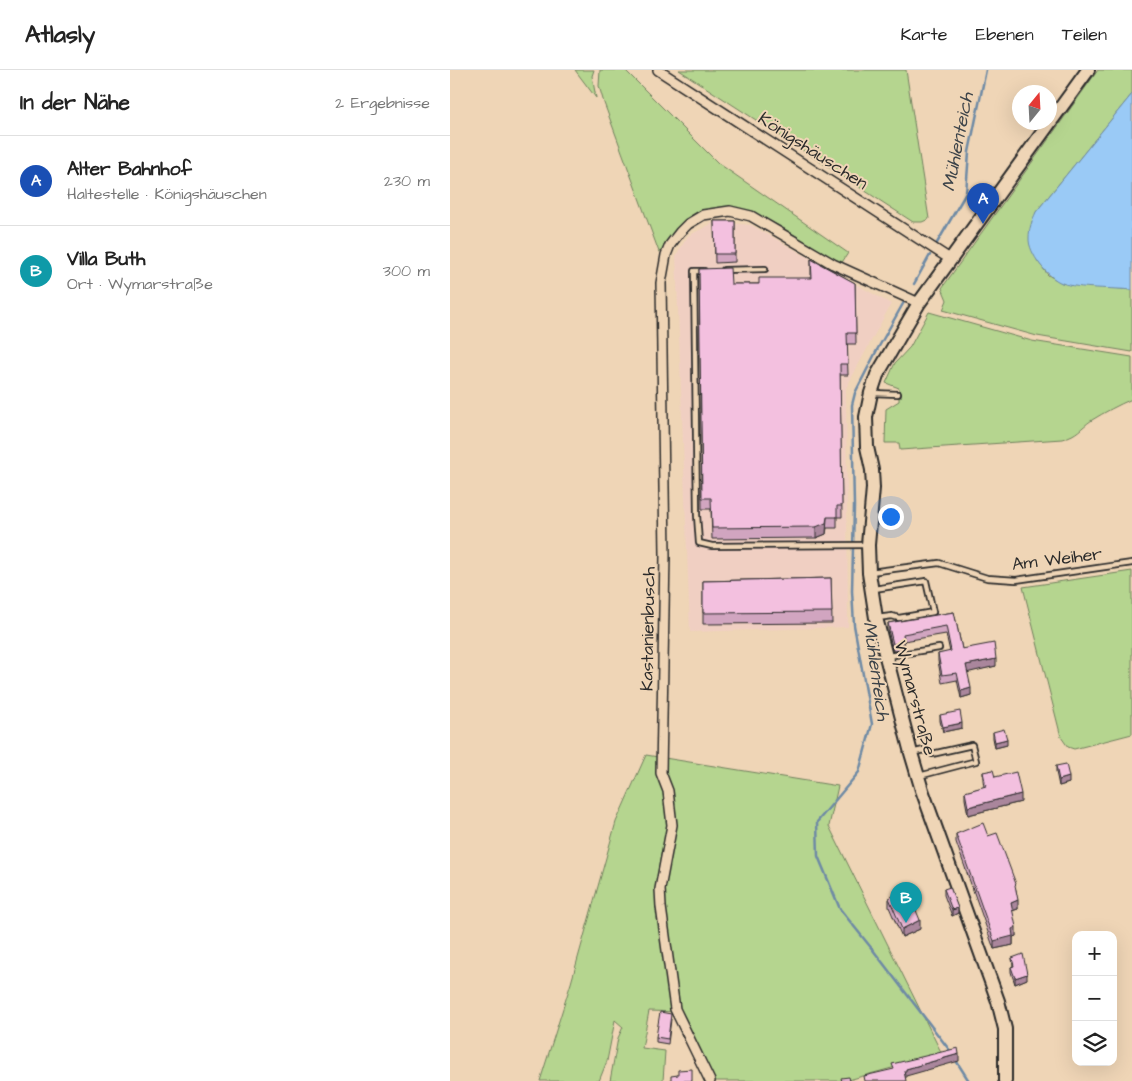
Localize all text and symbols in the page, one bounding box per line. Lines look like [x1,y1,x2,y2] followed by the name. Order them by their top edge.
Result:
[25,18,95,52] text: Atlasly
[900,22,948,47] text: Karte
[976,22,1034,47] text: Ebenen
[1062,22,1107,47] text: Teilen
[1012,85,1057,130] north arrow
[20,88,130,117] text: In der Nähe
[935,89,981,194] water label: Mühlenteich
[335,92,430,114] text: 2 Ergebnisse
[753,106,873,197] street label: Königshäuschen
[67,156,192,183] text: Alter Bahnhof
[31,170,41,192] text: A
[384,170,430,192] text: 230 m
[67,183,267,205] text: Haltestelle · Königshäuschen
[967,183,999,224] pin: A
[67,246,145,273] text: Villa Buth
[30,260,42,282] text: B
[383,260,430,282] text: 300 m
[67,273,213,295] text: Ort · Wymarstraße
[878,504,904,530] your location
[1010,541,1104,577] street label: Am Weiher
[634,566,662,691] street label: Kastanienbusch
[856,620,897,724] water label: Mühlenteich
[887,638,942,759] street label: Wymarstraße
[890,882,922,923] pin: B
[1072,931,1117,1066] map controls
[1072,931,1117,976] button: +
[1072,976,1117,1021] button: −
[1072,1021,1117,1066] button: layers

